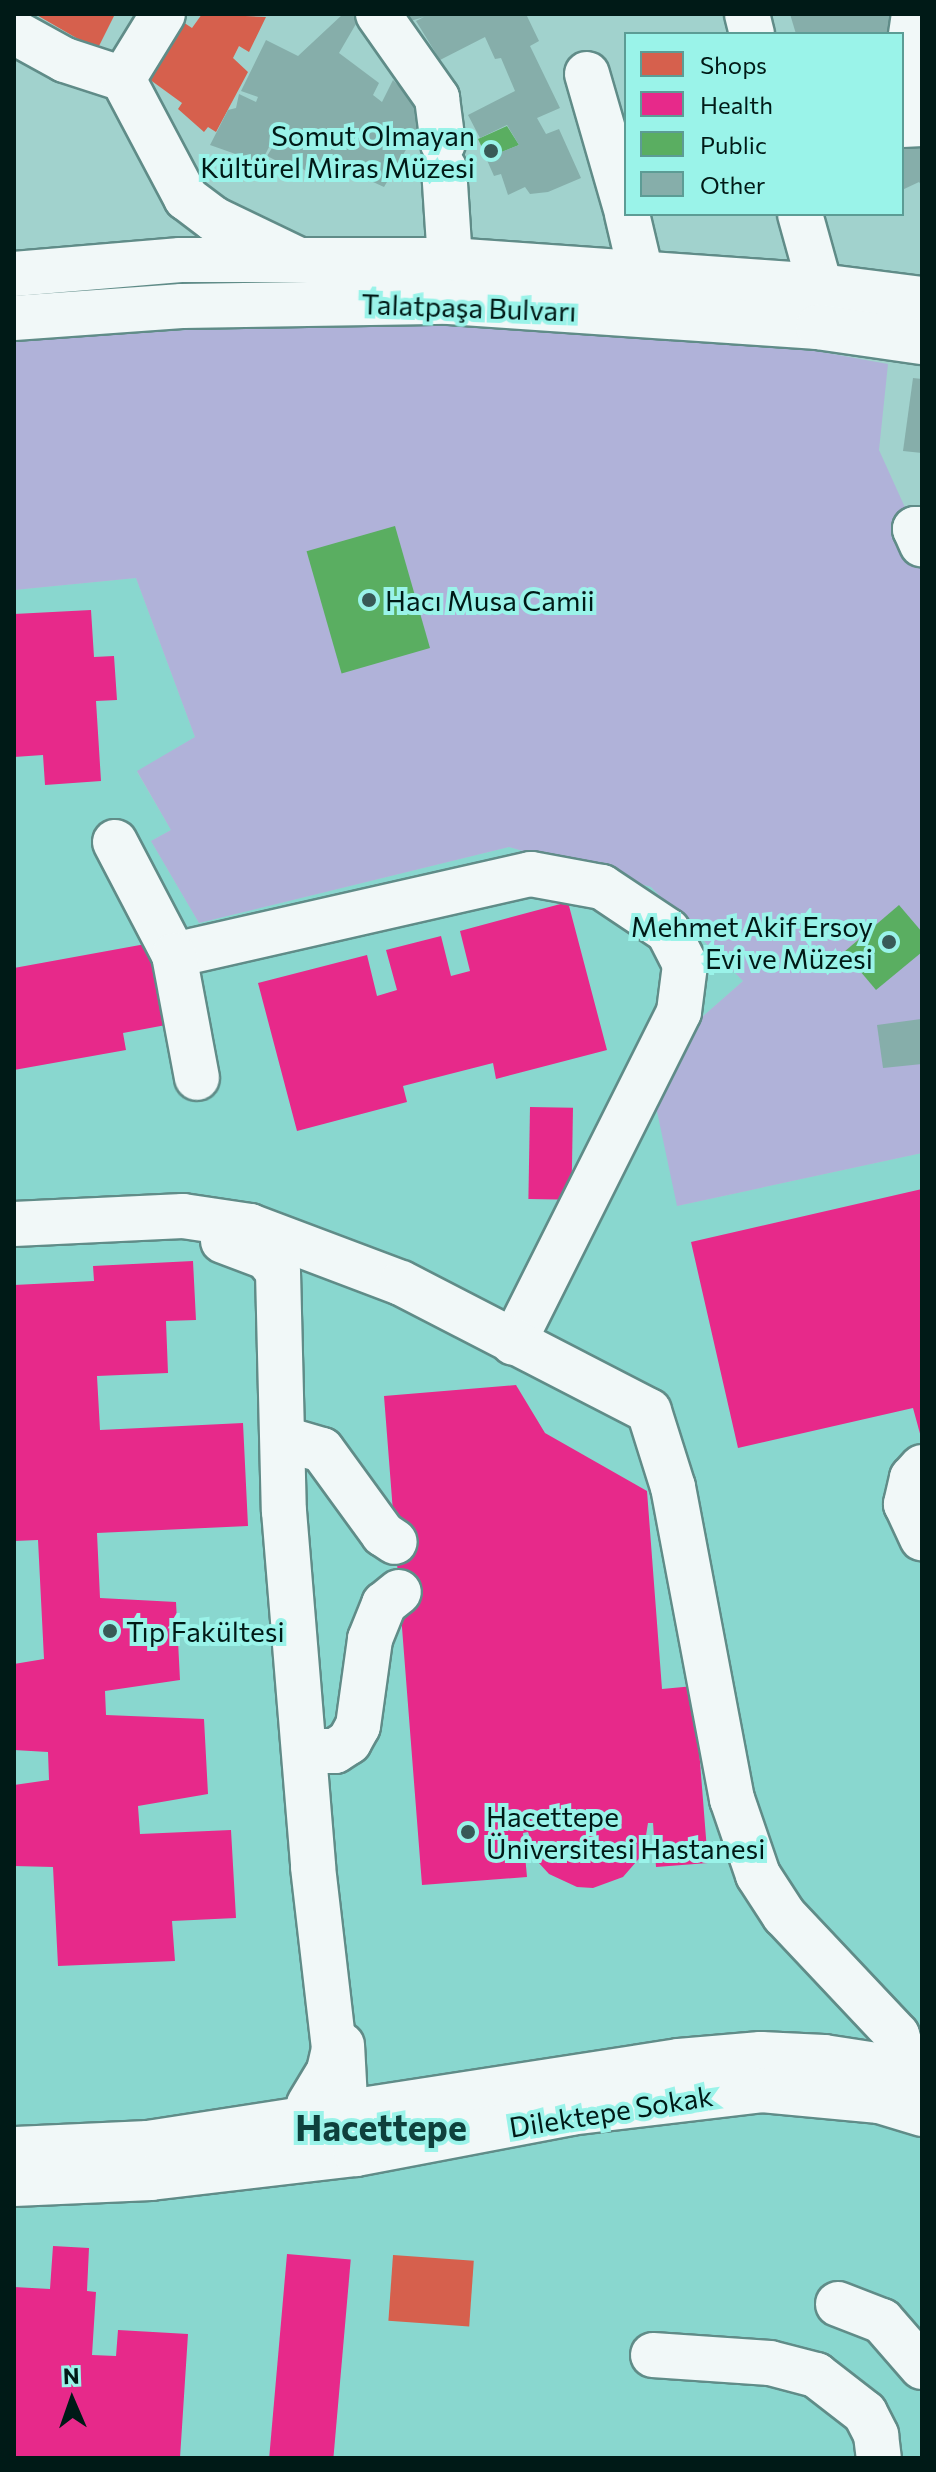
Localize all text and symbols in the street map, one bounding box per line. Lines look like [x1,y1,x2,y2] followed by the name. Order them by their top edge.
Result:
[624,32,904,216] legend
[700,50,767,79] text: Shops
[700,90,773,119] text: Health
[200,118,475,184] place label: Somut Olmayan Kültürel Miras Müzesi
[700,130,767,159] text: Public
[482,142,500,160] marker: Somut Olmayan Kültürel Miras Müzesi
[700,170,765,199] text: Other
[361,286,577,328] street label: Talatpaşa Bulvarı
[385,583,595,617] place label: Hacı Musa Camii
[360,591,378,609] marker: Hacı Musa Camii
[631,909,873,975] place label: Mehmet Akif Ersoy Evi ve Müzesi
[880,933,898,951] marker: Mehmet Akif Ersoy Evi ve Müzesi
[126,1614,285,1648] place label: Tıp Fakültesi
[101,1622,119,1640] marker: Tıp Fakültesi
[486,1799,765,1865] place label: Hacettepe Üniversitesi Hastanesi
[457,1821,479,1843] marker: Hacettepe Üniversitesi Hastanesi
[507,2078,715,2144] street label: Dilektepe Sokak
[295,2105,467,2149] district label: Hacettepe
[32,2360,112,2440] north arrow
[62,2362,80,2389] text: N

